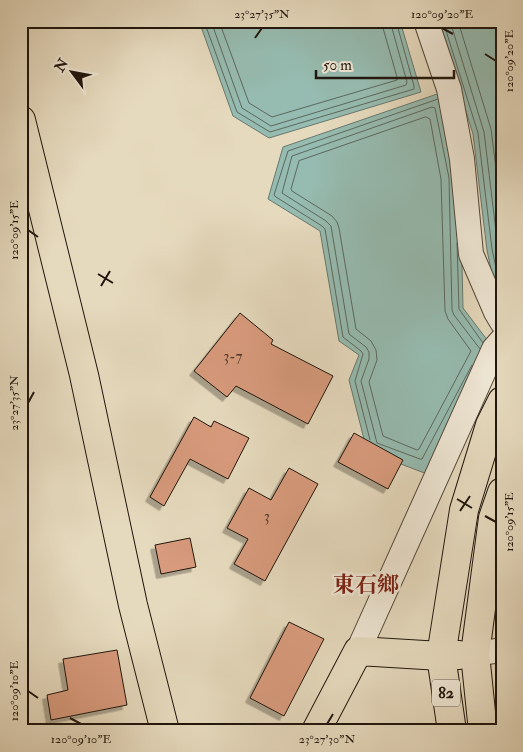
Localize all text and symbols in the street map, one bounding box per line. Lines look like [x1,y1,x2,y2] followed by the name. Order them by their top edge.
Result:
[234,7,290,22] text: 23°27'35"N
[411,7,473,22] text: 120°09'20"E
[502,30,517,92] text: 120°09'20"E
[48,48,98,98] north arrow
[316,48,453,80] scale bar
[50,55,72,76] text: N
[323,56,352,75] text: 50 m
[7,200,22,260] text: 120°09'15"E
[224,347,243,366] house number: 3-7
[7,375,22,431] text: 23°27'35"N
[502,492,517,552] text: 120°09'15"E
[264,507,270,526] house number: 3
[333,571,399,599] district label: 東石鄉
[7,660,22,721] text: 120°09'10"E
[432,680,460,706] road number: 82
[51,732,112,747] text: 120°09'10"E
[299,732,355,747] text: 23°27'30"N

